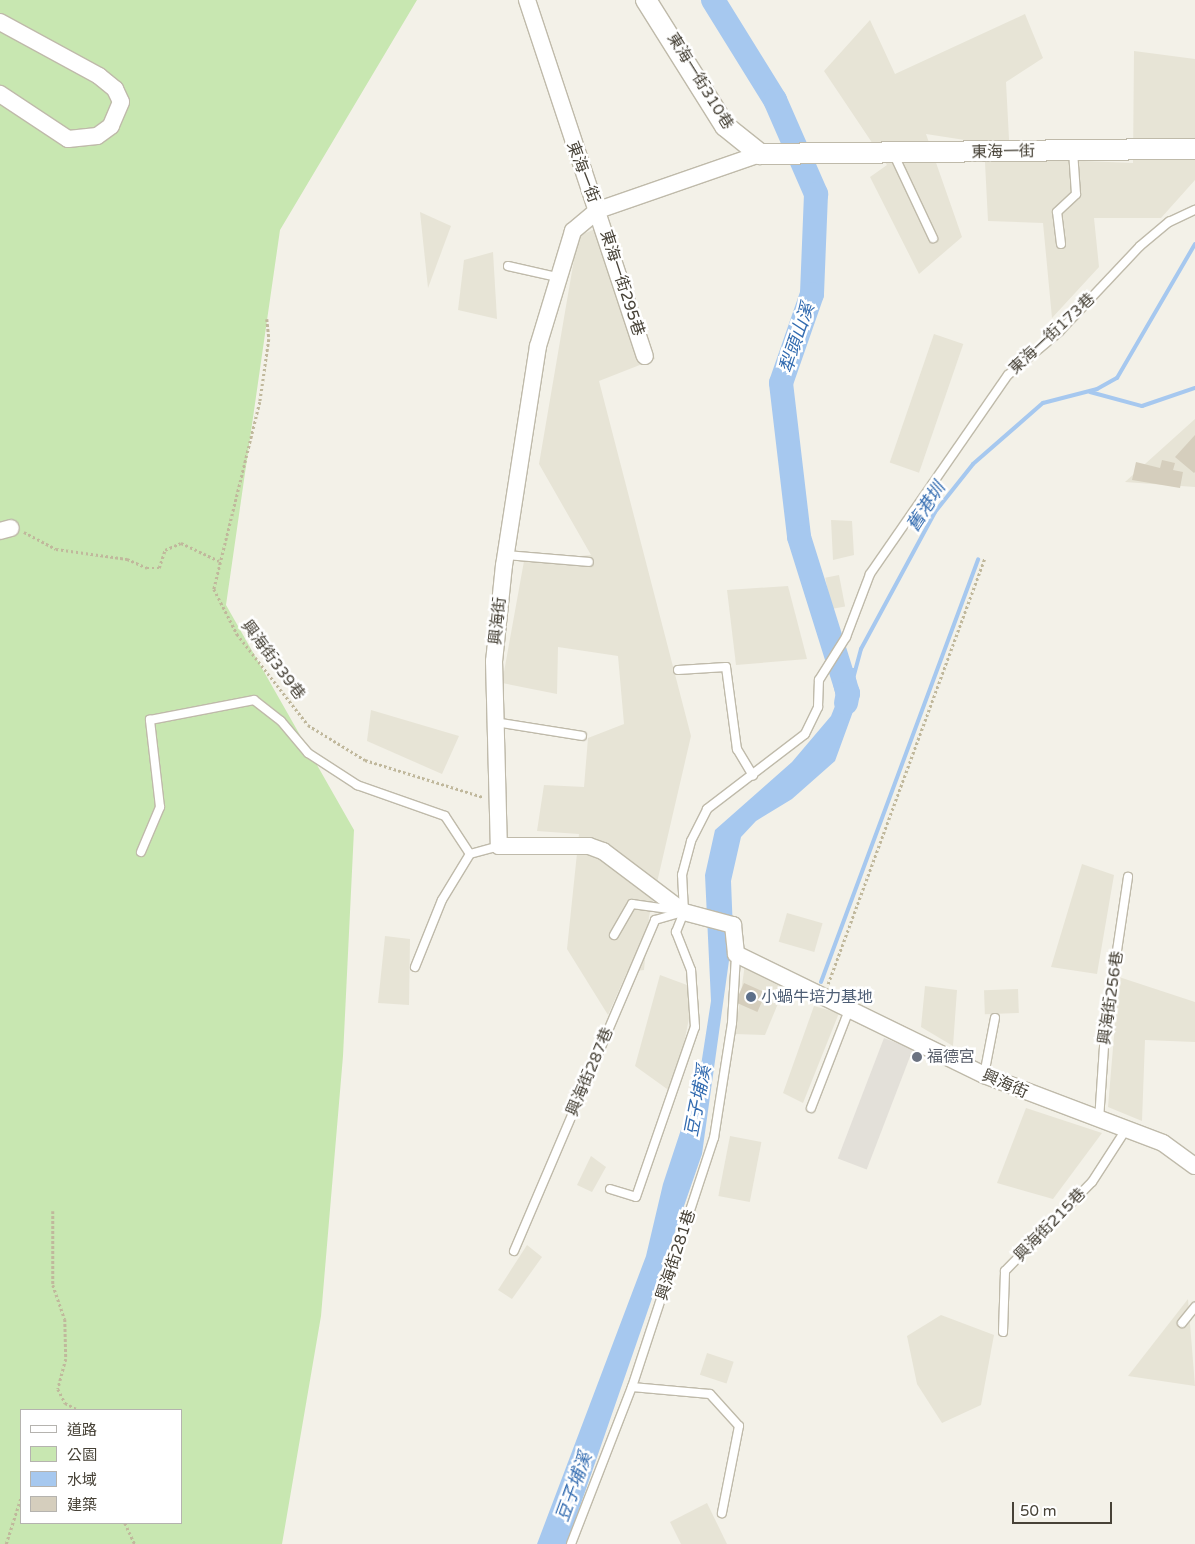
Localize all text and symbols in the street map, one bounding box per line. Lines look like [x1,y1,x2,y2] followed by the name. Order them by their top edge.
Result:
[663,29,737,133] street label: 東海一街310巷
[563,139,603,205] street label: 東海一街
[971,142,1035,162] street label: 東海一街
[596,228,648,338] street label: 東海一街295巷
[1005,289,1099,379] street label: 東海一街173巷
[775,300,819,376] water label: 犁頭山溪
[902,478,950,536] water label: 舊港圳
[486,596,510,646] street label: 興海街
[237,617,309,703] street label: 興海街339巷
[1095,950,1127,1046] street label: 興海街256巷
[761,987,873,1007] place label: 小蝸牛培力基地
[745,991,757,1003] marker: 小蝸牛培力基地
[563,1025,617,1119] street label: 興海街287巷
[927,1047,975,1067] place label: 福德宮
[911,1051,923,1063] marker: 福德宮
[681,1064,715,1138] water label: 豆子埔溪
[979,1066,1031,1102] street label: 興海街
[1010,1184,1090,1266] street label: 興海街215巷
[652,1207,700,1303] street label: 興海街281巷
[20,1409,182,1524] legend
[67,1421,97,1439] text: 道路
[67,1446,97,1464] text: 公園
[552,1449,596,1525] water label: 豆子埔溪
[67,1471,97,1489] text: 水域
[1015,1492,1115,1524] scale bar
[67,1496,97,1514] text: 建築
[1020,1502,1057,1520] text: 50 m

